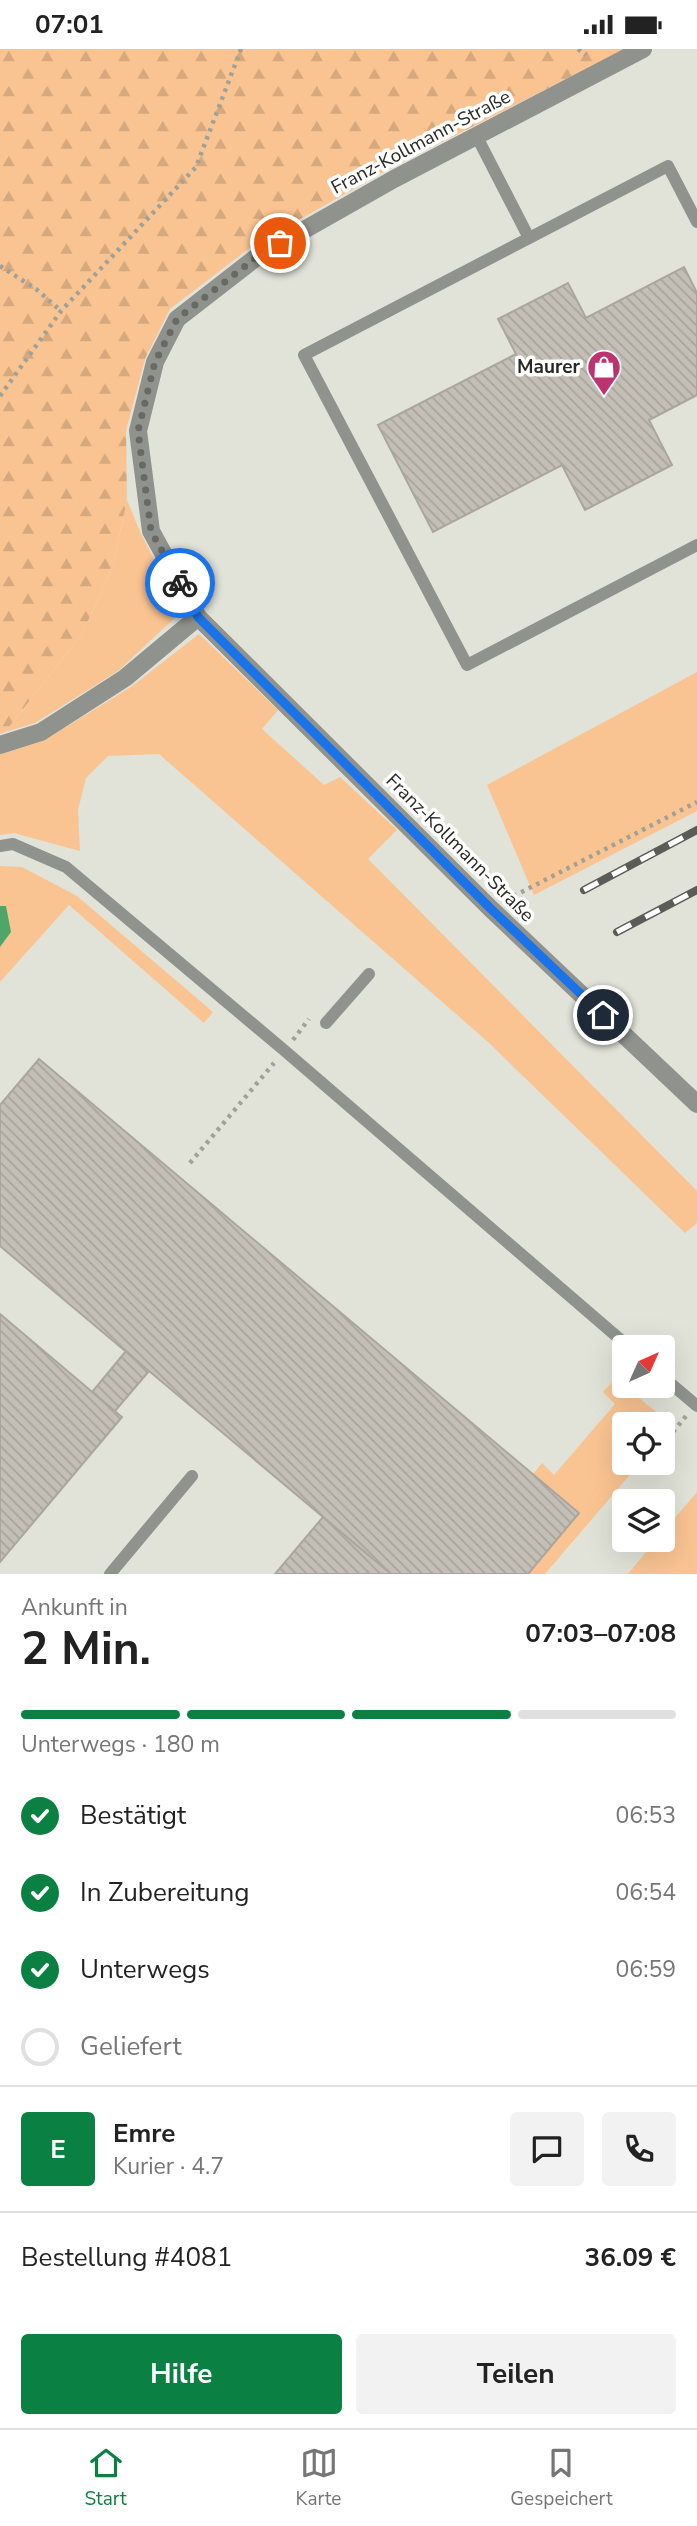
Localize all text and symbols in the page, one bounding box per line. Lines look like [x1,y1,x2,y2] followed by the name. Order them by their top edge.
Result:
[35,7,104,42] text: 07:01
[327,84,515,200] street label: Franz-Kollmann-Straße
[250,213,310,273] pin
[261,224,299,262] icon: bag
[585,348,623,397] shop icon: Maurer
[517,354,581,380] place label: Maurer
[145,548,215,618] courier
[161,564,199,602] icon: bike
[380,768,540,928] street label: Franz-Kollmann-Straße
[573,985,633,1045] pin
[584,996,622,1034] icon: home
[612,1335,676,1398] north arrow
[612,1335,675,1552] map controls
[612,1412,675,1475] button: locate
[612,1489,675,1552] button: layers
[21,1592,128,1623] text: Ankunft in
[525,1616,676,1651] text: 07:03–07:08
[21,1617,151,1680] text: 2 Min.
[21,1729,220,1760] text: Unterwegs · 180 m
[21,1797,59,1835] icon: check
[80,1798,186,1833] text: Bestätigt
[616,1800,676,1831] text: 06:53
[21,1874,59,1912] icon: check
[80,1875,249,1910] text: In Zubereitung
[616,1877,676,1908] text: 06:54
[21,1951,59,1989] icon: check
[80,1952,210,1987] text: Unterwegs
[616,1954,676,1985] text: 06:59
[80,2029,181,2064] text: Geliefert
[510,2112,584,2186] button: chat
[602,2112,676,2186] button: phone
[113,2116,175,2151] text: Emre
[50,2132,66,2167] text: E
[113,2151,224,2182] text: Kurier · 4.7
[21,2240,232,2275] text: Bestellung #4081
[585,2240,676,2275] text: 36.09 €
[21,2334,342,2414] button: Hilfe
[356,2334,676,2414] button: Teilen
[84,2444,127,2512] tab: Start
[296,2444,341,2512] tab: Karte
[510,2444,613,2512] tab: Gespeichert

